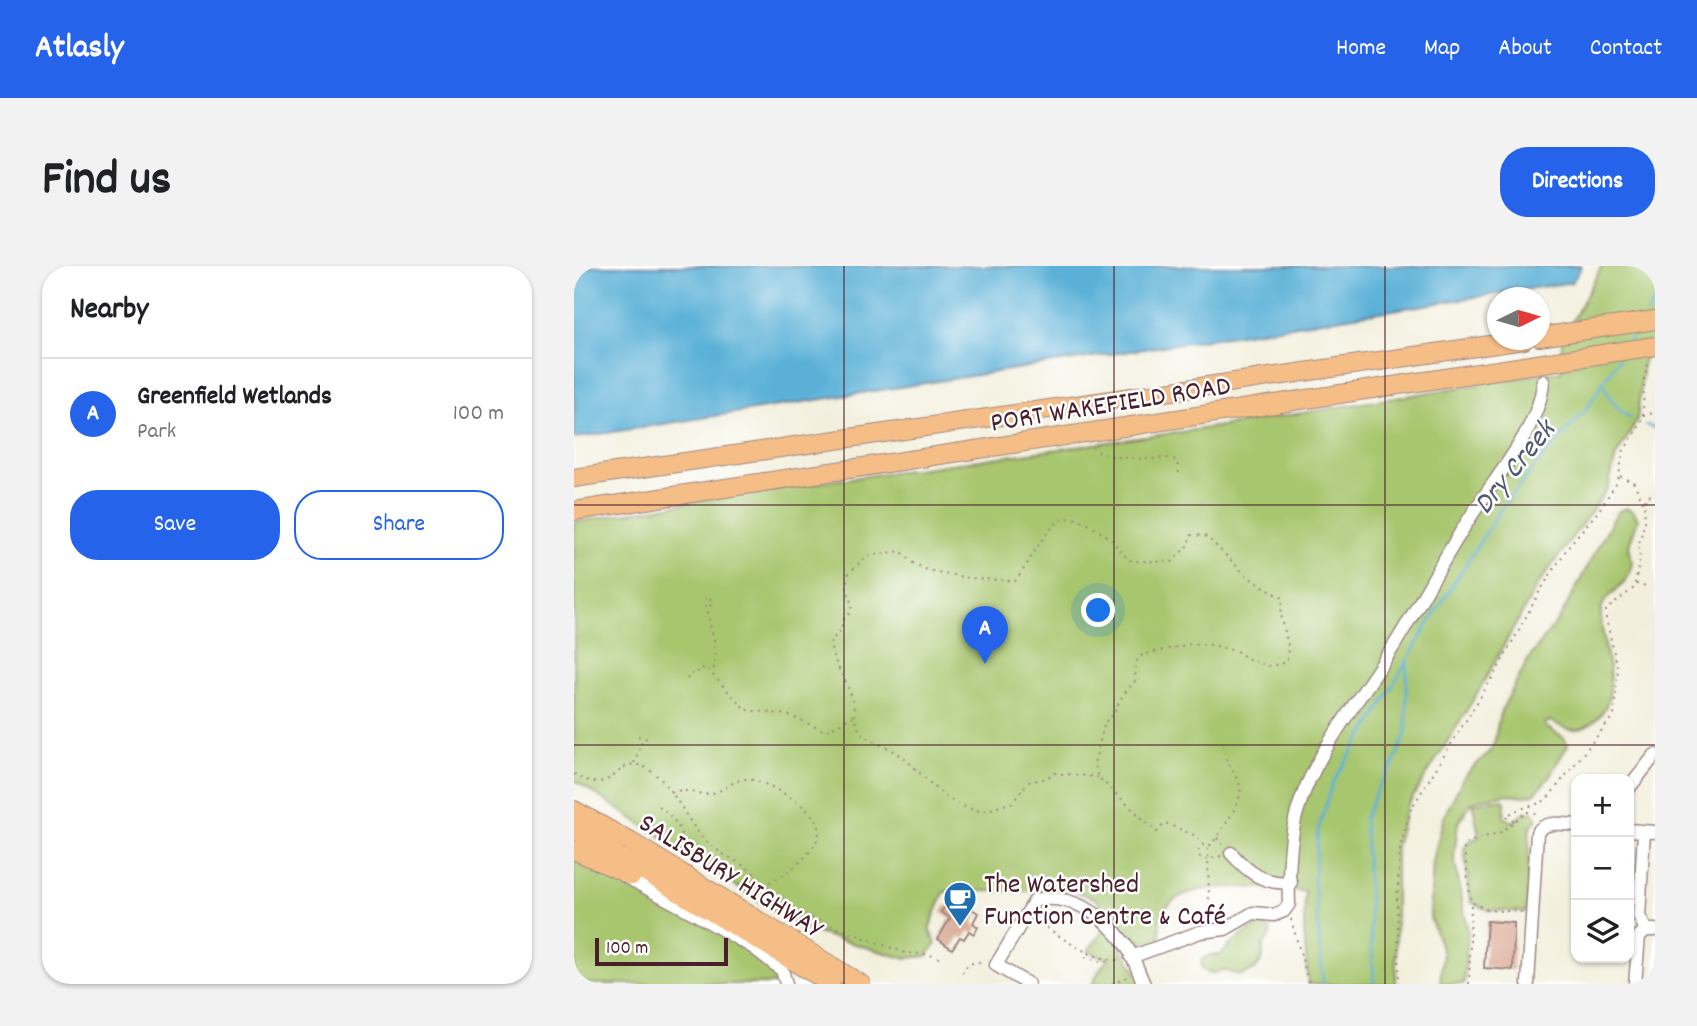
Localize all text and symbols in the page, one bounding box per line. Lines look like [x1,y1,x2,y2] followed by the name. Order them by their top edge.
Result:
[35,26,124,73] text: Atlasly
[1336,32,1386,66] text: Home
[1424,32,1460,66] text: Map
[1498,32,1552,66] text: About
[1590,32,1662,66] text: Contact
[42,147,171,217] text: Find us
[1500,147,1655,217] button: Directions
[1487,287,1550,350] north arrow
[70,290,148,333] text: Nearby
[988,368,1234,446] street label: PORT WAKEFIELD ROAD
[137,379,332,416] text: Greenfield Wetlands
[87,398,99,431] text: A
[453,398,504,431] text: 100 m
[1465,410,1570,525] water label: Dry Creek
[137,416,176,449] text: Park
[70,490,280,560] button: Save
[294,490,504,560] button: Share
[1081,593,1115,627] your location
[962,606,1008,664] pin: A
[1571,774,1634,963] map controls
[1571,774,1634,837] button: +
[630,806,830,951] street label: SALISBURY HIGHWAY
[1571,837,1634,900] button: −
[984,867,1226,939] place label: The Watershed Function Centre & Café
[941,879,979,928] cafe icon: The Watershed Function Centre & Café
[1571,900,1634,963] button: layers
[595,935,728,967] scale bar
[606,936,648,963] text: 100 m

